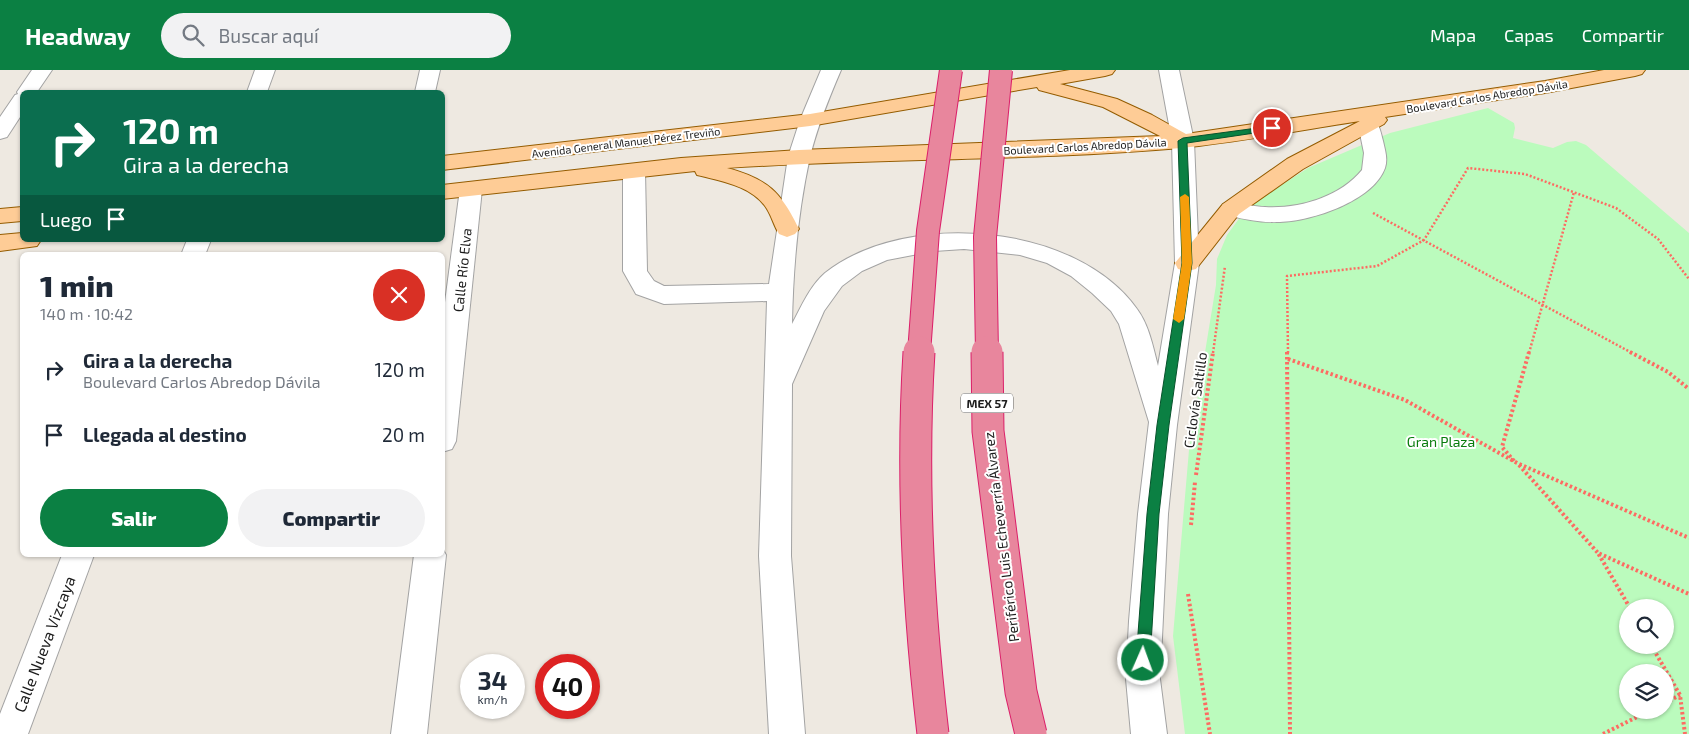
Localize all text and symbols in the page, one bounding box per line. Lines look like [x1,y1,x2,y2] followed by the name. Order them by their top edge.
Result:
[161,13,511,58] search box
[25,21,131,50] text: Headway
[179,21,207,49] icon: search
[219,24,319,47] text: Buscar aquí
[1430,24,1476,46] text: Mapa
[1504,24,1554,46] text: Capas
[1582,24,1664,46] text: Compartir
[1405,77,1569,115] street label: Boulevard Carlos Abredop Dávila
[1251,107,1293,149] pin
[123,109,219,151] text: 120 m
[40,110,105,175] icon: right
[1258,114,1286,142] icon: arrive
[531,124,721,160] street label: Avenida General Manuel Pérez Treviño
[1003,135,1167,157] street label: Boulevard Carlos Abredop Dávila
[123,151,289,177] text: Gira a la derecha
[102,205,130,233] icon: arrive
[40,208,92,231] text: Luego
[449,227,475,313] street label: Calle Río Elva
[40,267,114,303] text: 1 min
[373,269,425,321] button: close
[40,304,133,323] text: 140 m · 10:42
[83,349,232,372] text: Gira a la derecha
[1180,351,1210,449] street label: Ciclovía Saltillo
[40,356,68,384] icon: right
[374,358,425,381] text: 120 m
[83,372,320,391] text: Boulevard Carlos Abredop Dávila
[961,393,1013,412] road number: MEX 57
[40,421,68,449] icon: arrive
[83,423,247,446] text: Llegada al destino
[382,423,425,446] text: 20 m
[980,431,1022,643] street label: Periférico Luis Echeverría Álvarez
[1407,433,1475,450] park label: Gran Plaza
[40,489,228,547] button: Salir
[238,489,425,547] button: Compartir
[9,573,79,715] street label: Calle Nueva Vizcaya
[1619,599,1674,719] map controls
[1619,599,1674,654] button: search
[1116,633,1168,685] position arrow
[535,654,600,719] speed limit sign: 40
[1619,664,1674,719] button: layers
[477,665,508,695] text: 34
[478,692,507,706] text: km/h

